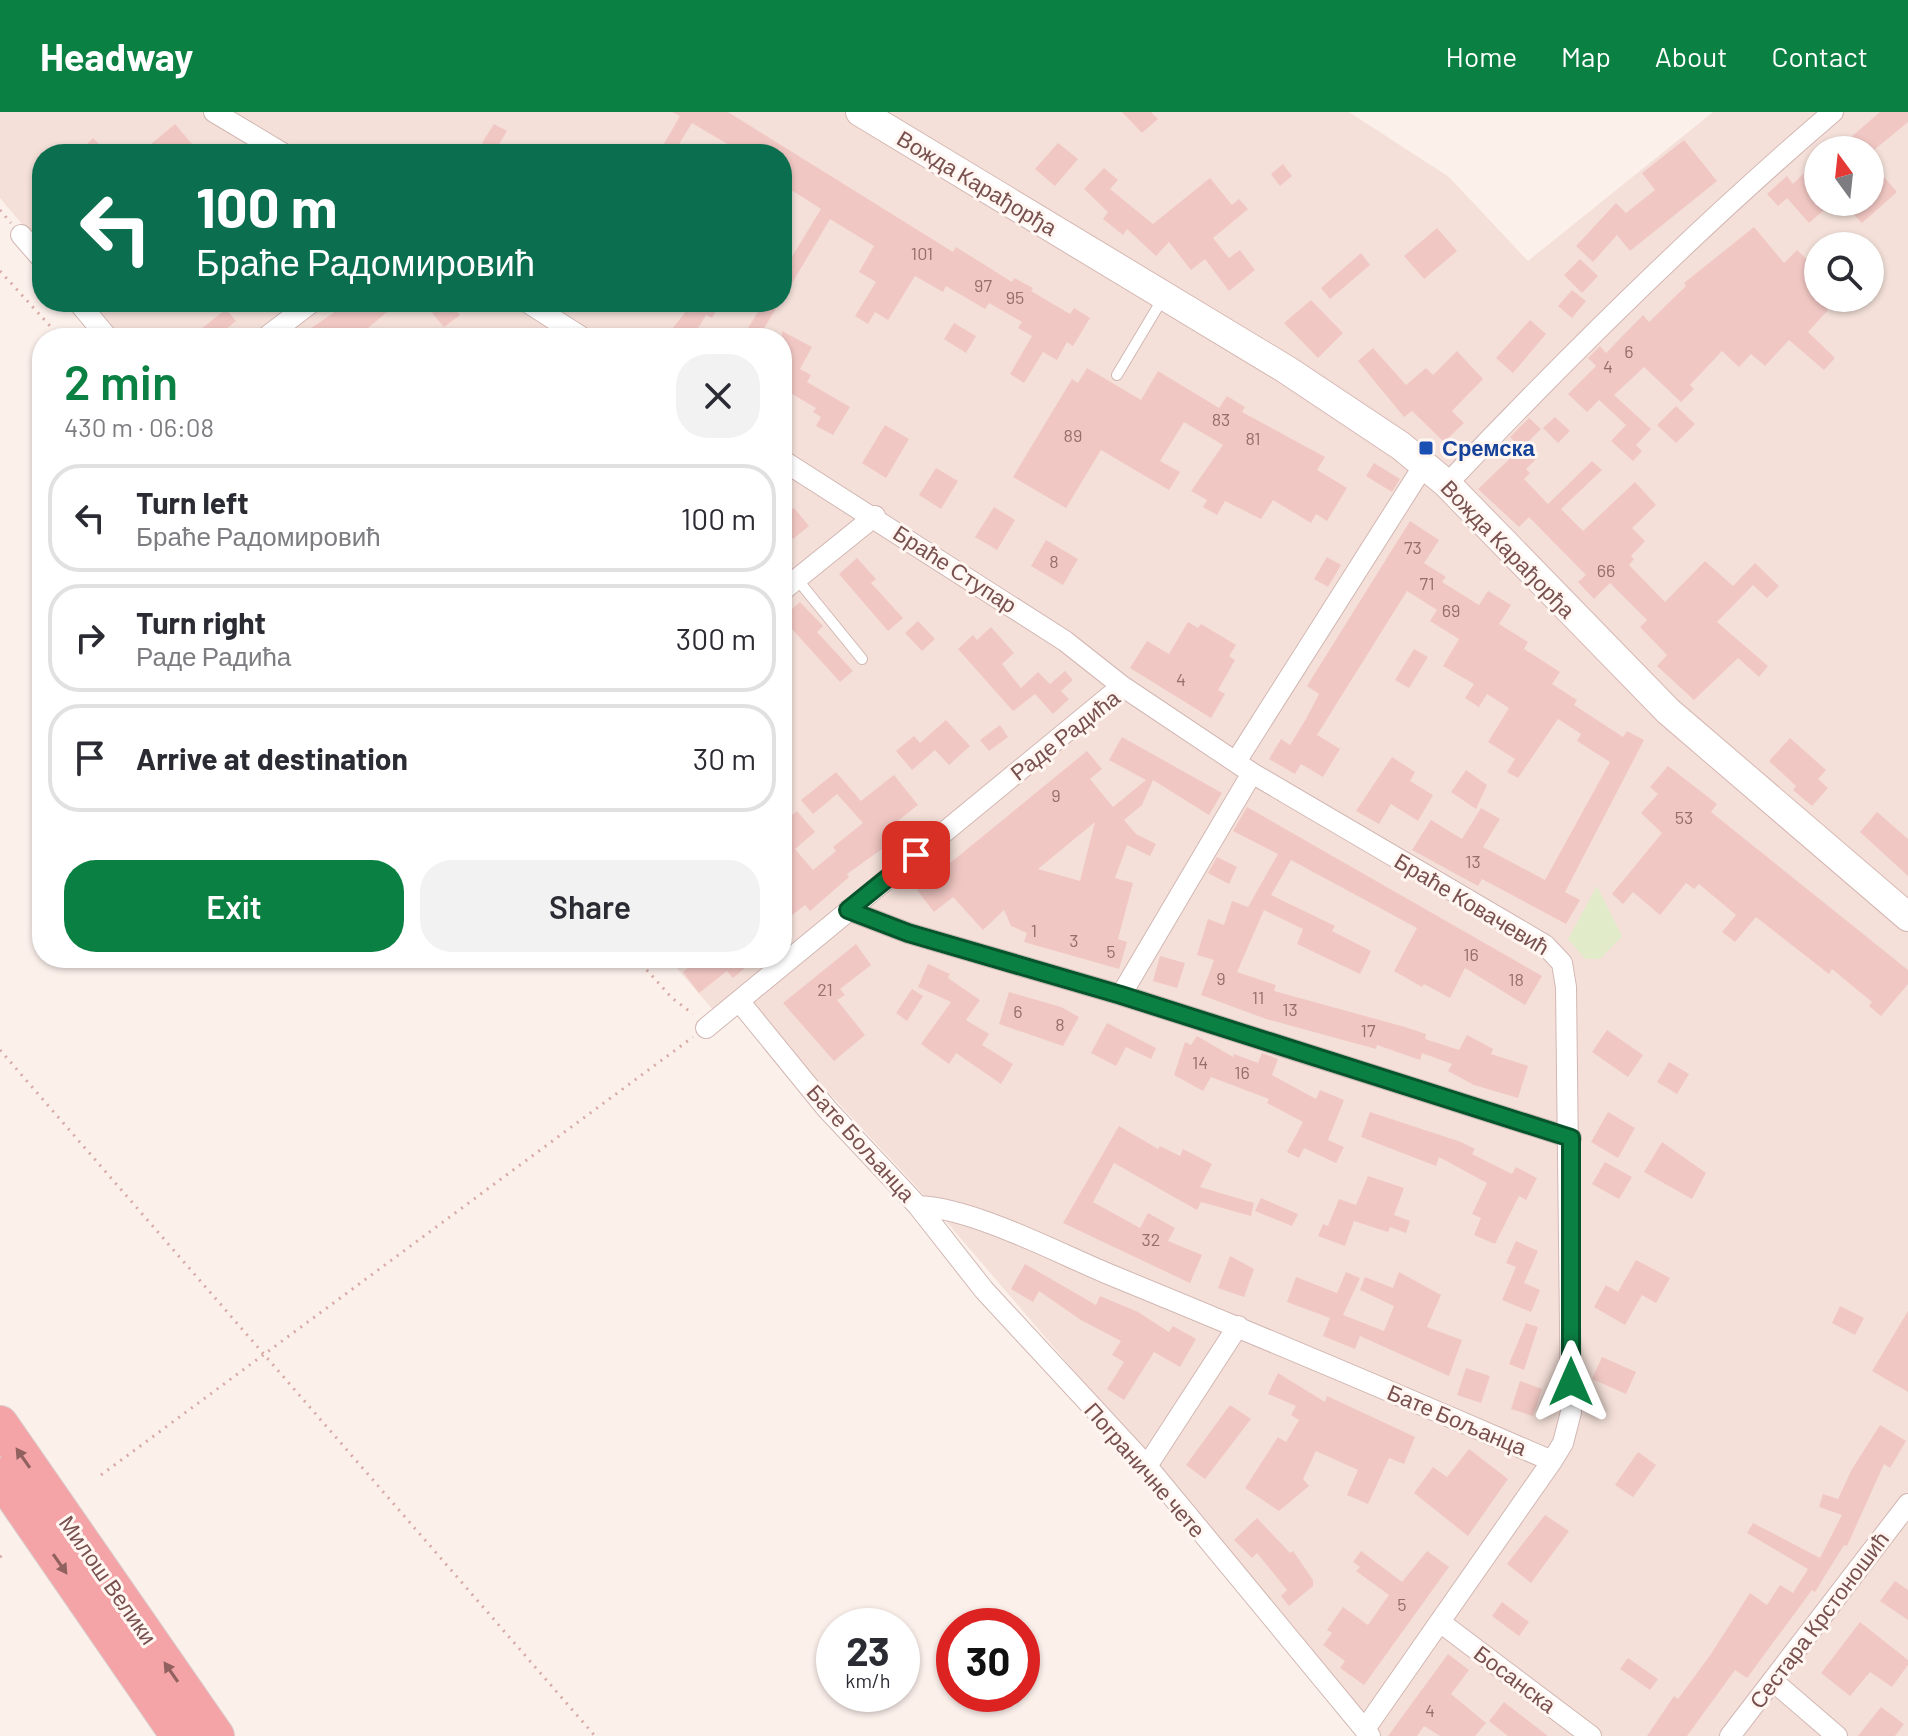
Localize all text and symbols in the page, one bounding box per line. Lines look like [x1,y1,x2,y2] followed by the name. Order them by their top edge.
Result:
[40,33,193,79] text: Headway
[1446,39,1517,73] text: Home
[1561,39,1611,73] text: Map
[1655,39,1727,73] text: About
[1771,39,1868,73] text: Contact
[892,124,1063,241] street label: Вожда Карађорђа
[1804,136,1884,216] north arrow
[1804,136,1884,312] map controls
[196,172,338,239] text: 100 m
[64,176,168,280] icon: left
[1804,232,1884,312] button: search
[196,240,535,283] text: Браће Радомировић
[911,242,933,264] house number: 101
[974,274,992,296] house number: 97
[1006,286,1024,308] house number: 95
[1624,340,1634,362] house number: 6
[64,352,178,410] text: 2 min
[676,354,760,438] button: close
[1603,355,1613,377] house number: 4
[1212,408,1230,430] house number: 83
[64,411,214,442] text: 430 m · 06:08
[1064,424,1082,446] house number: 89
[1245,427,1261,449] house number: 81
[1442,434,1536,461] place label: Сремска
[1417,439,1435,457] marker: Сремска
[1436,474,1582,624] street label: Вожда Карађорђа
[136,484,249,520] text: Turn left
[68,496,112,540] icon: left
[681,500,756,536] text: 100 m
[889,519,1022,618] street label: Браће Ступар
[136,520,381,551] text: Браће Радомировић
[1404,536,1422,558] house number: 73
[1049,550,1059,572] house number: 8
[1597,559,1615,581] house number: 66
[1420,572,1434,594] house number: 71
[1442,599,1460,621] house number: 69
[136,604,266,640] text: Turn right
[68,616,112,660] icon: right
[676,620,756,656] text: 300 m
[136,640,291,671] text: Раде Радића
[1176,668,1186,690] house number: 4
[1005,683,1125,786] street label: Раде Радића
[68,736,112,780] icon: arrive
[136,740,408,776] text: Arrive at destination
[693,740,756,776] text: 30 m
[1051,784,1061,806] house number: 9
[1675,806,1693,828] house number: 53
[882,821,950,889] pin
[894,833,938,877] icon: arrive
[1390,847,1555,960] street label: Браће Ковачевић
[1465,850,1481,872] house number: 13
[64,860,404,952] button: Exit
[420,860,760,952] button: Share
[1031,919,1037,941] house number: 1
[1069,929,1079,951] house number: 3
[1106,940,1116,962] house number: 5
[1463,943,1479,965] house number: 16
[1216,967,1226,989] house number: 9
[1508,968,1524,990] house number: 18
[817,978,833,1000] house number: 21
[1252,986,1264,1008] house number: 11
[1282,998,1298,1020] house number: 13
[1013,1000,1023,1022] house number: 6
[1055,1013,1065,1035] house number: 8
[1361,1019,1376,1041] house number: 17
[1192,1051,1208,1073] house number: 14
[1234,1061,1250,1083] house number: 16
[802,1078,922,1207] street label: Бате Бољанца
[1142,1228,1160,1250] house number: 32
[1529,1340,1613,1424] position arrow
[1384,1378,1532,1461] street label: Бате Бољанца
[1079,1397,1211,1543] street label: Пограничне чете
[16,1447,31,1468] one-way arrow
[55,1510,163,1649] street label: Милош Велики
[1743,1526,1894,1714] street label: Сестара Крстоношић
[52,1553,67,1574] one-way arrow
[1397,1593,1407,1615] house number: 5
[936,1608,1040,1712] speed limit sign: 30
[846,1626,890,1674] text: 23
[1470,1639,1562,1718] street label: Босанска
[164,1661,179,1682] one-way arrow
[845,1668,891,1692] text: km/h
[1425,1699,1435,1721] house number: 4

